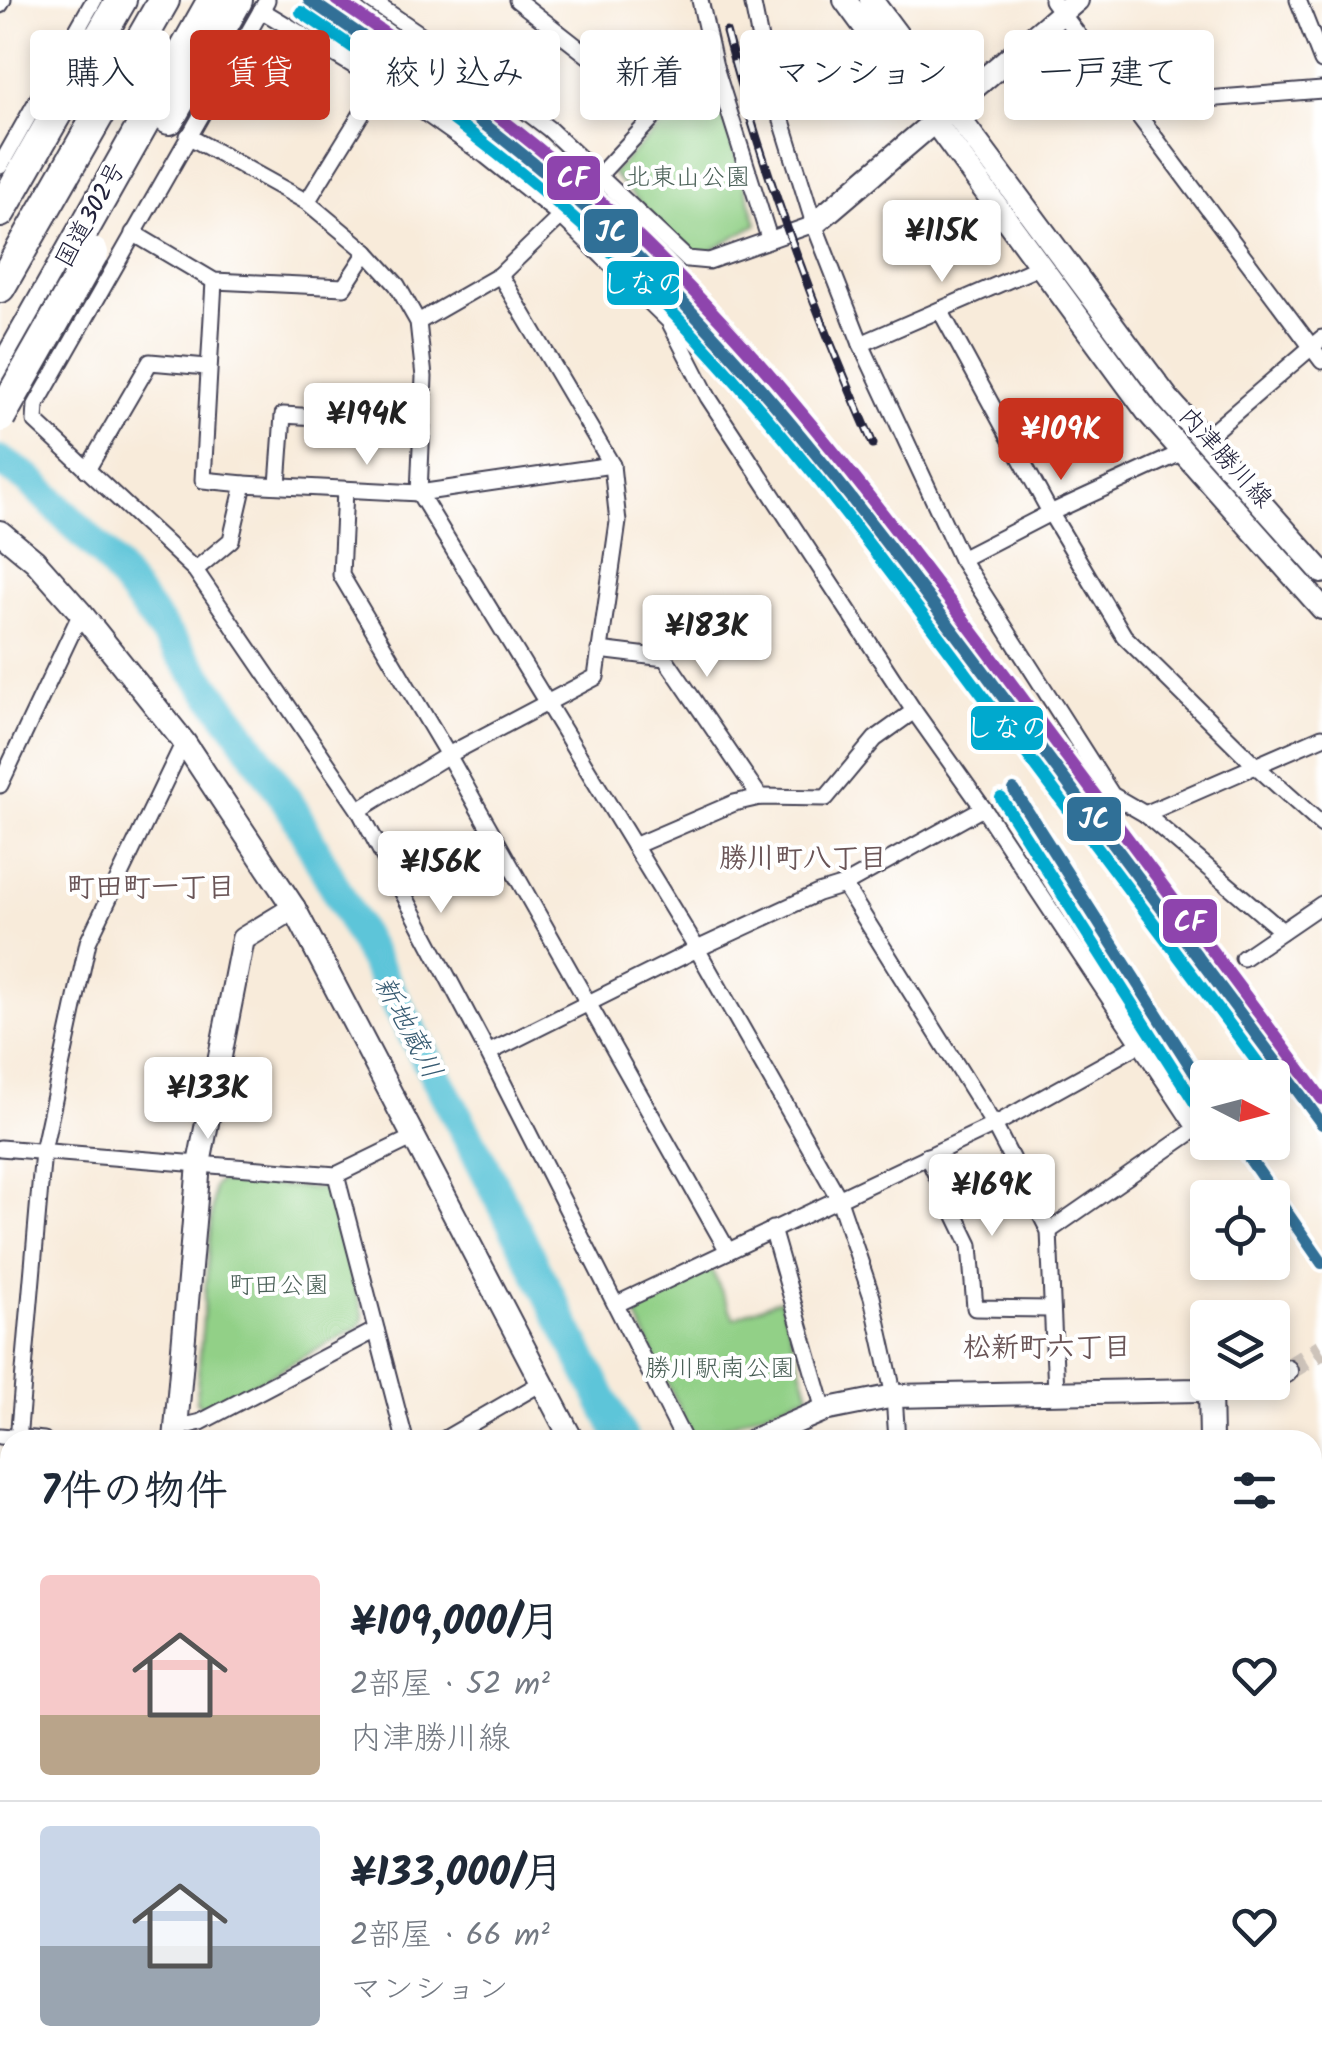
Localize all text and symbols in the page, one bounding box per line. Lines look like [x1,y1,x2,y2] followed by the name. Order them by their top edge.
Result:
[30,30,170,120] chip: 購入
[190,30,330,120] chip: 賃貸
[350,30,560,120] chip: 絞り込み
[580,30,720,120] chip: 新着
[740,30,984,120] chip: マンション
[1004,30,1214,120] chip: 一戸建て
[45,154,137,276] street label: 国道302号
[545,154,602,202] line badge: CF
[557,157,591,202] text: CF
[625,158,751,198] park label: 北東山公園
[872,200,1012,285] pin: ¥115K
[582,207,640,255] line badge: JC
[905,207,979,258] text: ¥115K
[596,211,626,256] text: JC
[605,259,681,307] line badge: しなの
[601,263,685,308] text: しなの
[297,383,437,468] pin: ¥194K
[326,390,408,441] text: ¥194K
[991,398,1131,483] pin: ¥109K
[1168,398,1282,518] street label: 内津勝川線
[1020,405,1102,456] text: ¥109K
[637,595,777,680] pin: ¥183K
[665,602,750,653] text: ¥183K
[969,704,1045,752] line badge: しなの
[965,707,1049,752] text: しなの
[1065,795,1123,843] line badge: JC
[1079,798,1109,843] text: JC
[371,831,511,916] pin: ¥156K
[719,837,887,882] district label: 勝川町八丁目
[400,838,482,889] text: ¥156K
[67,866,235,911] district label: 町田町一丁目
[1161,897,1219,945] line badge: CF
[1174,901,1208,946] text: CF
[361,968,453,1088] water label: 新地蔵川
[138,1057,278,1142] pin: ¥133K
[1190,1060,1290,1160] north arrow
[1190,1060,1290,1400] map controls
[166,1064,250,1115] text: ¥133K
[922,1154,1062,1239] pin: ¥169K
[951,1161,1033,1212] text: ¥169K
[1190,1180,1290,1280] button: locate
[229,1266,329,1306] park label: 町田公園
[1190,1300,1290,1400] button: layers
[963,1326,1131,1371] district label: 松新町六丁目
[645,1349,795,1389] park label: 勝川駅南公園
[40,1459,228,1526] text: 7件の物件
[1227,1463,1282,1518] icon: filters
[350,1590,561,1657] text: ¥109,000/月
[120,1615,240,1735] icon: home
[1227,1648,1282,1703] icon: heart
[350,1660,550,1711] text: 2部屋 · 52 m²
[350,1714,510,1765] text: 内津勝川線
[350,1841,564,1908] text: ¥133,000/月
[120,1866,240,1986] icon: home
[1227,1899,1282,1954] icon: heart
[350,1911,550,1962] text: 2部屋 · 66 m²
[350,1965,509,2016] text: マンション

